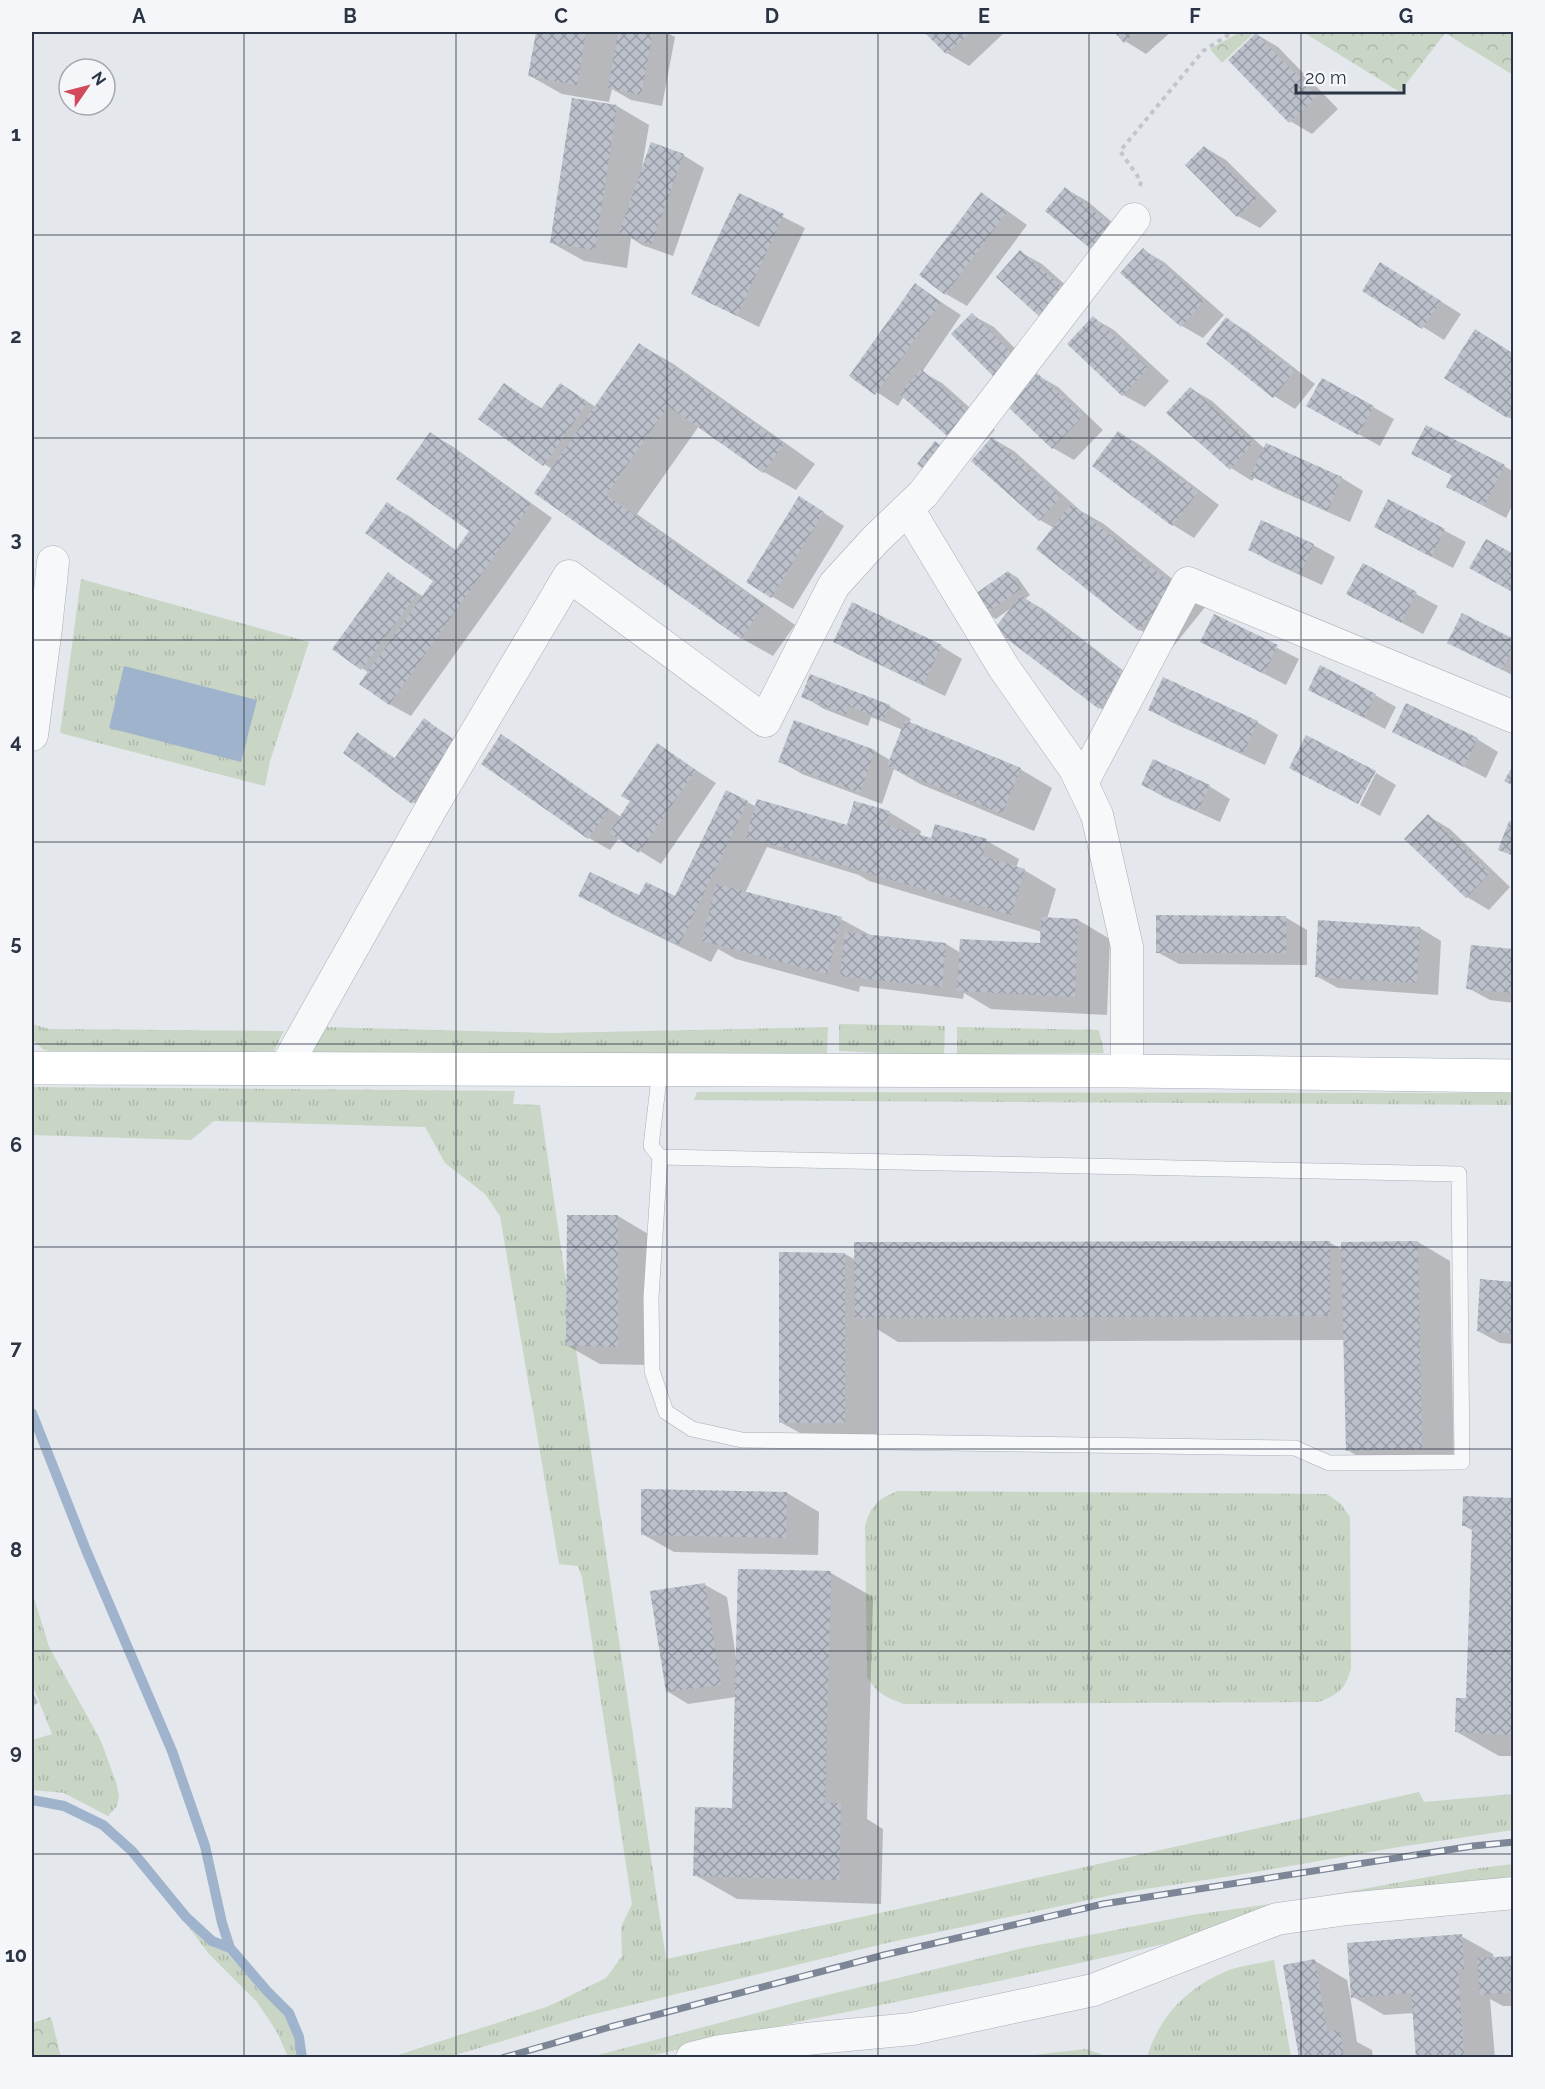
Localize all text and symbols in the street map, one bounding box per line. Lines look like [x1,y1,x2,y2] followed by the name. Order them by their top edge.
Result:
[132,4,146,28] text: A
[343,4,357,28] text: B
[554,4,568,28] text: C
[765,4,779,28] text: D
[978,4,990,28] text: E
[1189,4,1201,28] text: F
[1399,4,1413,28] text: G
[57,57,117,117] north arrow
[1296,57,1404,95] scale bar
[1305,67,1347,88] text: 20 m
[88,68,110,89] text: N
[11,122,21,146] text: 1
[10,324,22,348] text: 2
[10,527,22,551] text: 3
[10,729,22,753] text: 4
[10,931,22,955] text: 5
[10,1133,22,1157] text: 6
[10,1336,22,1360] text: 7
[10,1538,22,1562] text: 8
[10,1740,22,1764] text: 9
[5,1943,27,1967] text: 10

